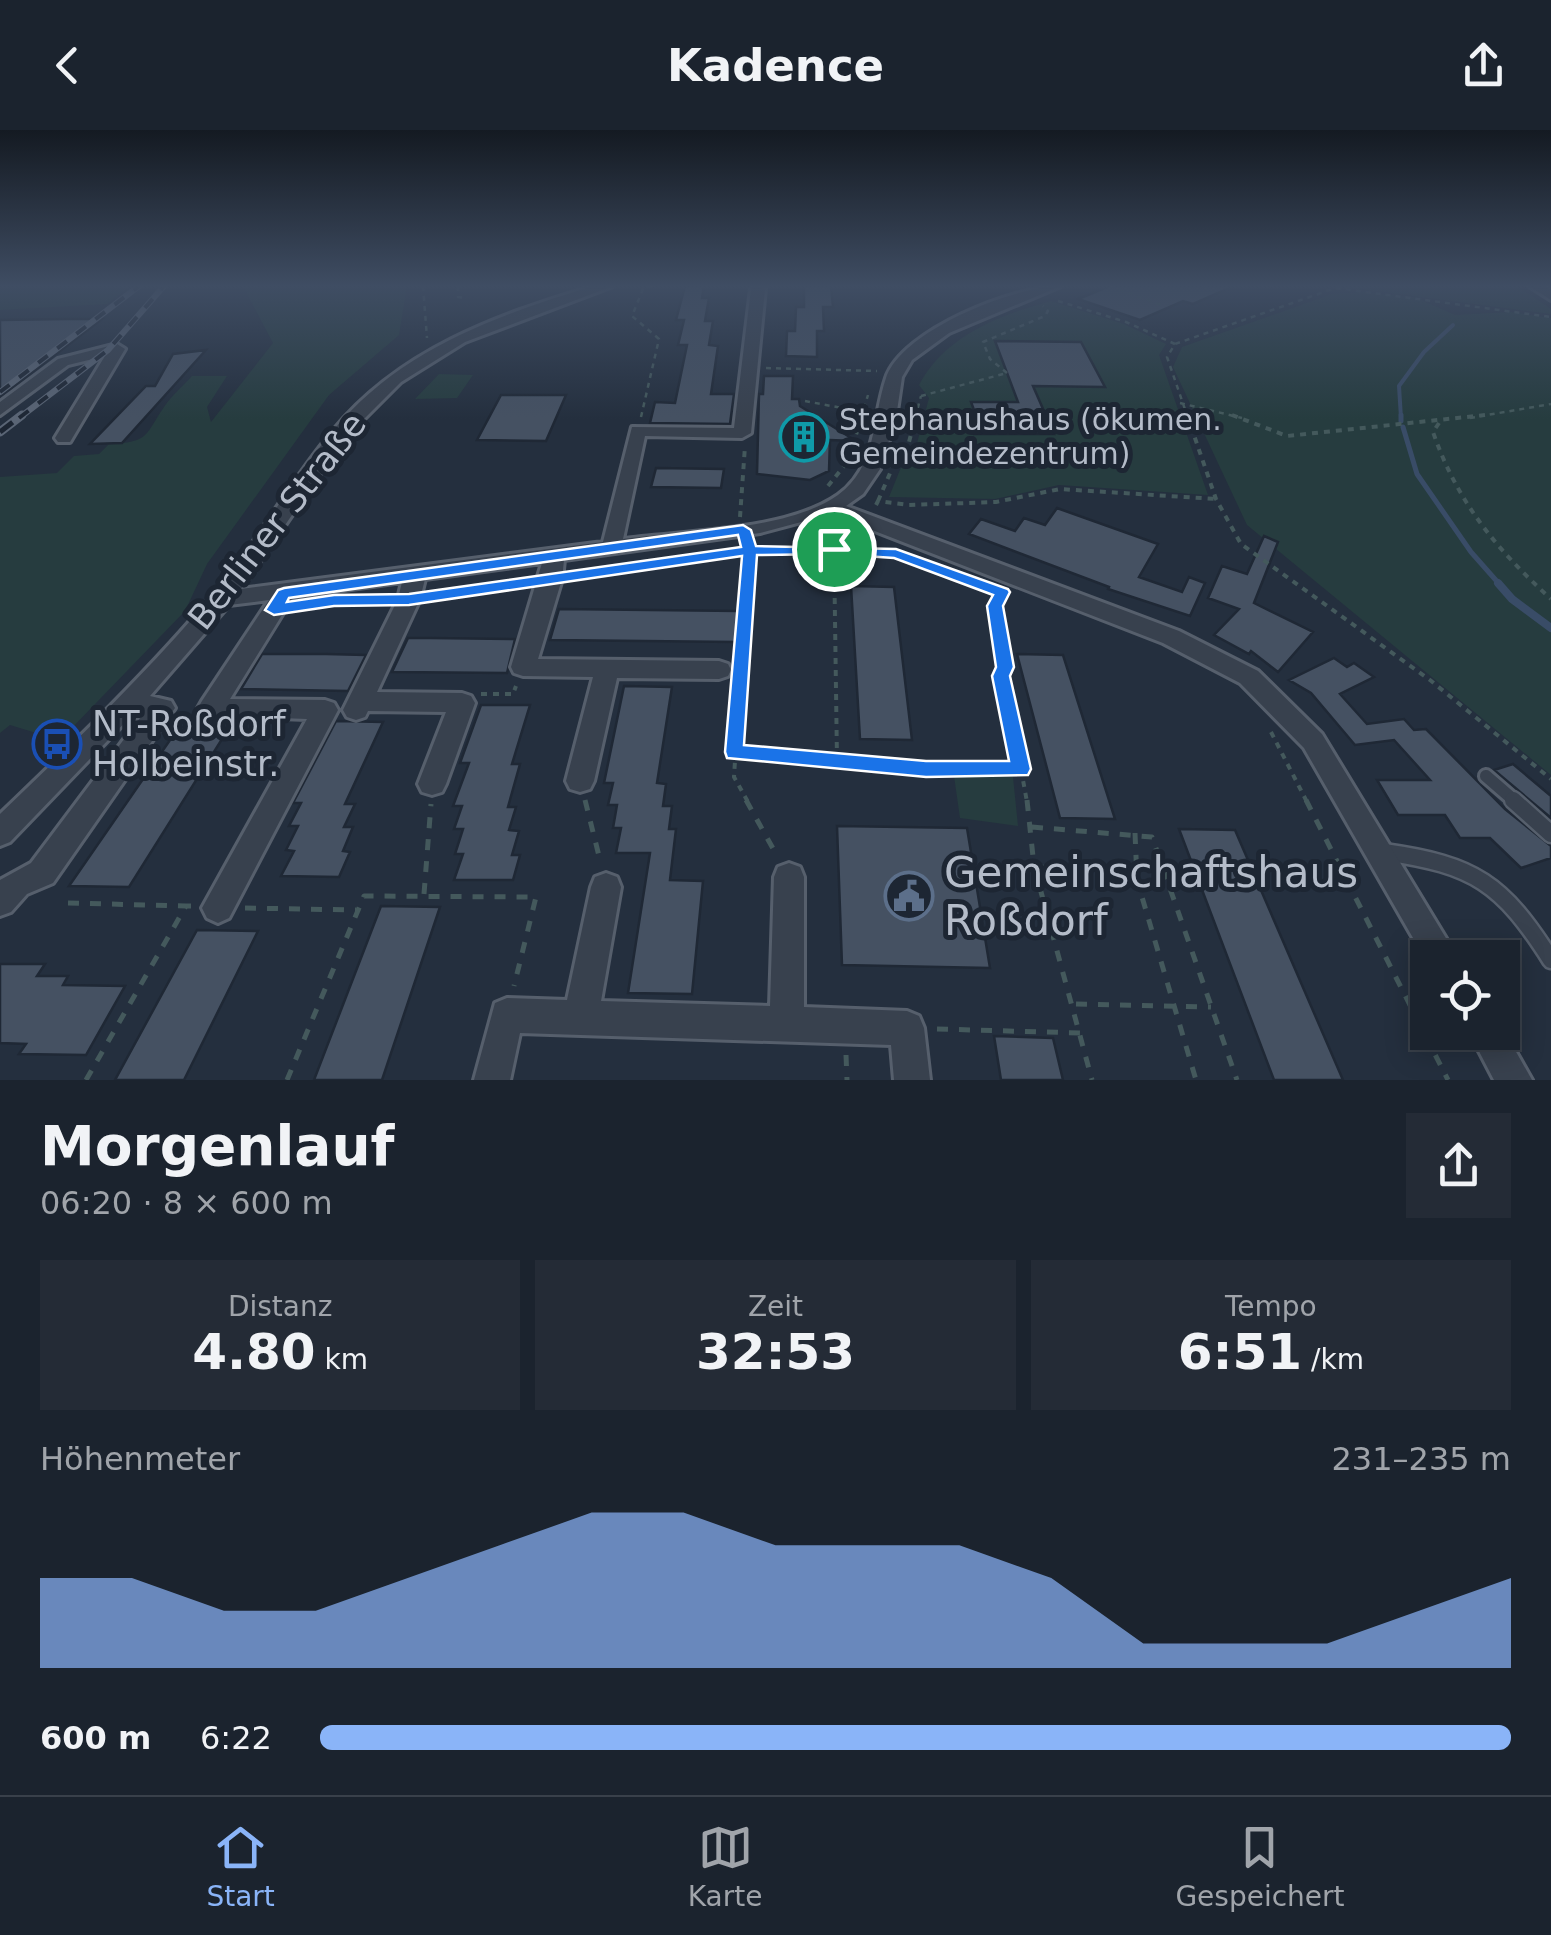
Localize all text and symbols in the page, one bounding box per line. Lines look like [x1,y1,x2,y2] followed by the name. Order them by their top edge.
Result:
[40,38,95,93] icon: back
[1456,38,1511,93] icon: share
[667,39,884,92] text: Kadence
[839,402,1222,471] place label: Stephanushaus (ökumen. Gemeindezentrum)
[180,405,374,637] street label: Berliner Straße
[778,411,830,463] building icon: Stephanushaus (ökumen. Gemeindezentrum)
[792,507,877,592] pin
[807,522,862,577] icon: arrive
[92,704,286,784] place label: NT-Roßdorf Holbeinstr.
[31,718,83,770] bus stop icon: NT-Roßdorf Holbeinstr.
[944,848,1358,945] place label: Gemeinschaftshaus Roßdorf
[883,870,935,922] public building icon: Gemeinschaftshaus Roßdorf
[1410,940,1520,1050] map controls
[1410,940,1520,1050] button: locate
[1406,1113,1511,1218] button: share
[40,1114,395,1178] text: Morgenlauf
[40,1184,333,1222] text: 06:20 · 8 × 600 m
[228,1290,332,1323] text: Distanz
[748,1290,803,1323] text: Zeit
[1225,1290,1317,1323] text: Tempo
[192,1323,316,1381] text: 4.80
[696,1323,855,1381] text: 32:53
[1178,1323,1302,1381] text: 6:51
[316,1343,368,1376] text: km
[1302,1343,1364,1376] text: /km
[40,1440,240,1478] text: Höhenmeter
[1332,1440,1511,1478] text: 231–235 m
[40,1719,151,1757] text: 600 m
[200,1719,272,1757] text: 6:22
[206,1820,275,1913] tab: Start
[688,1820,762,1913] tab: Karte
[1175,1820,1345,1913] tab: Gespeichert

